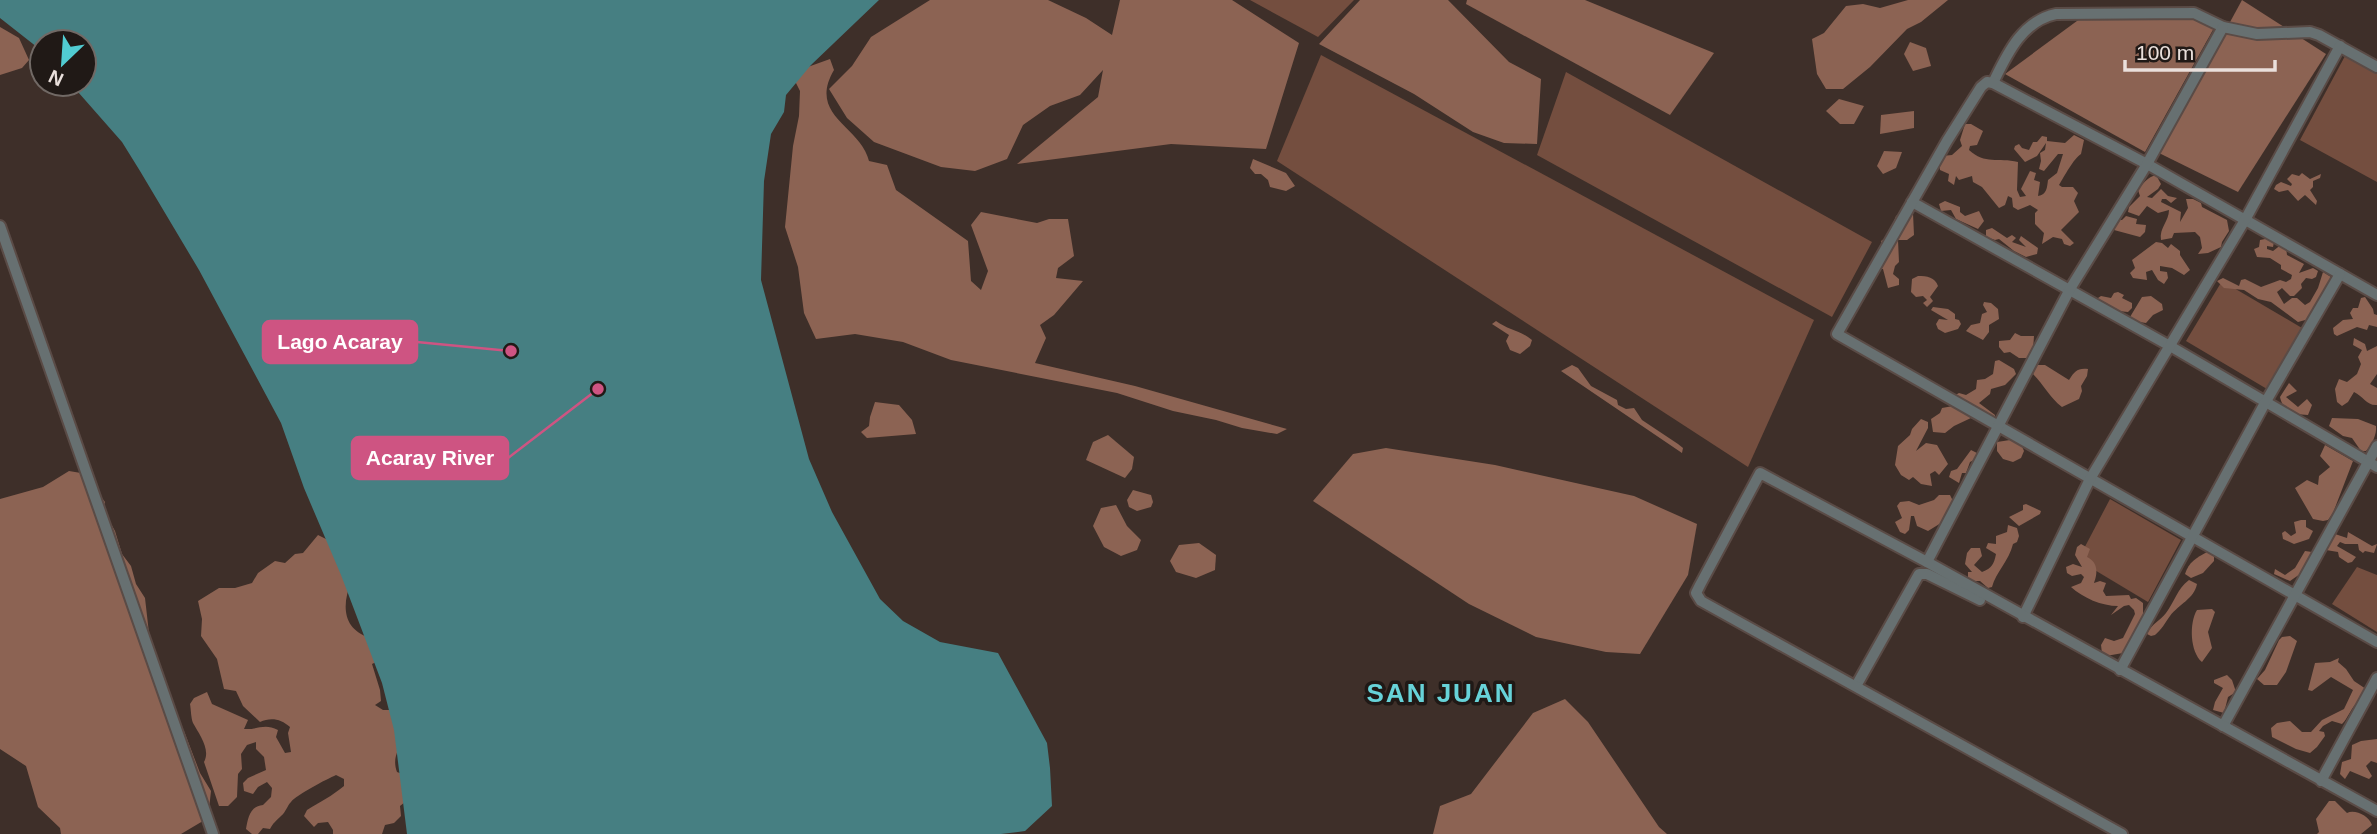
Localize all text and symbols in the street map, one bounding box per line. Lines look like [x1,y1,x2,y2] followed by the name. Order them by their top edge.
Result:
[28,28,98,98] north arrow
[2125,28,2276,72] scale bar
[2136,41,2194,64] text: 100 m
[45,66,67,90] text: N
[263,321,417,363] callout: Lago Acaray
[277,330,403,353] text: Lago Acaray
[352,437,508,479] callout: Acaray River
[366,446,494,469] text: Acaray River
[1367,678,1515,708] district label: SAN JUAN

